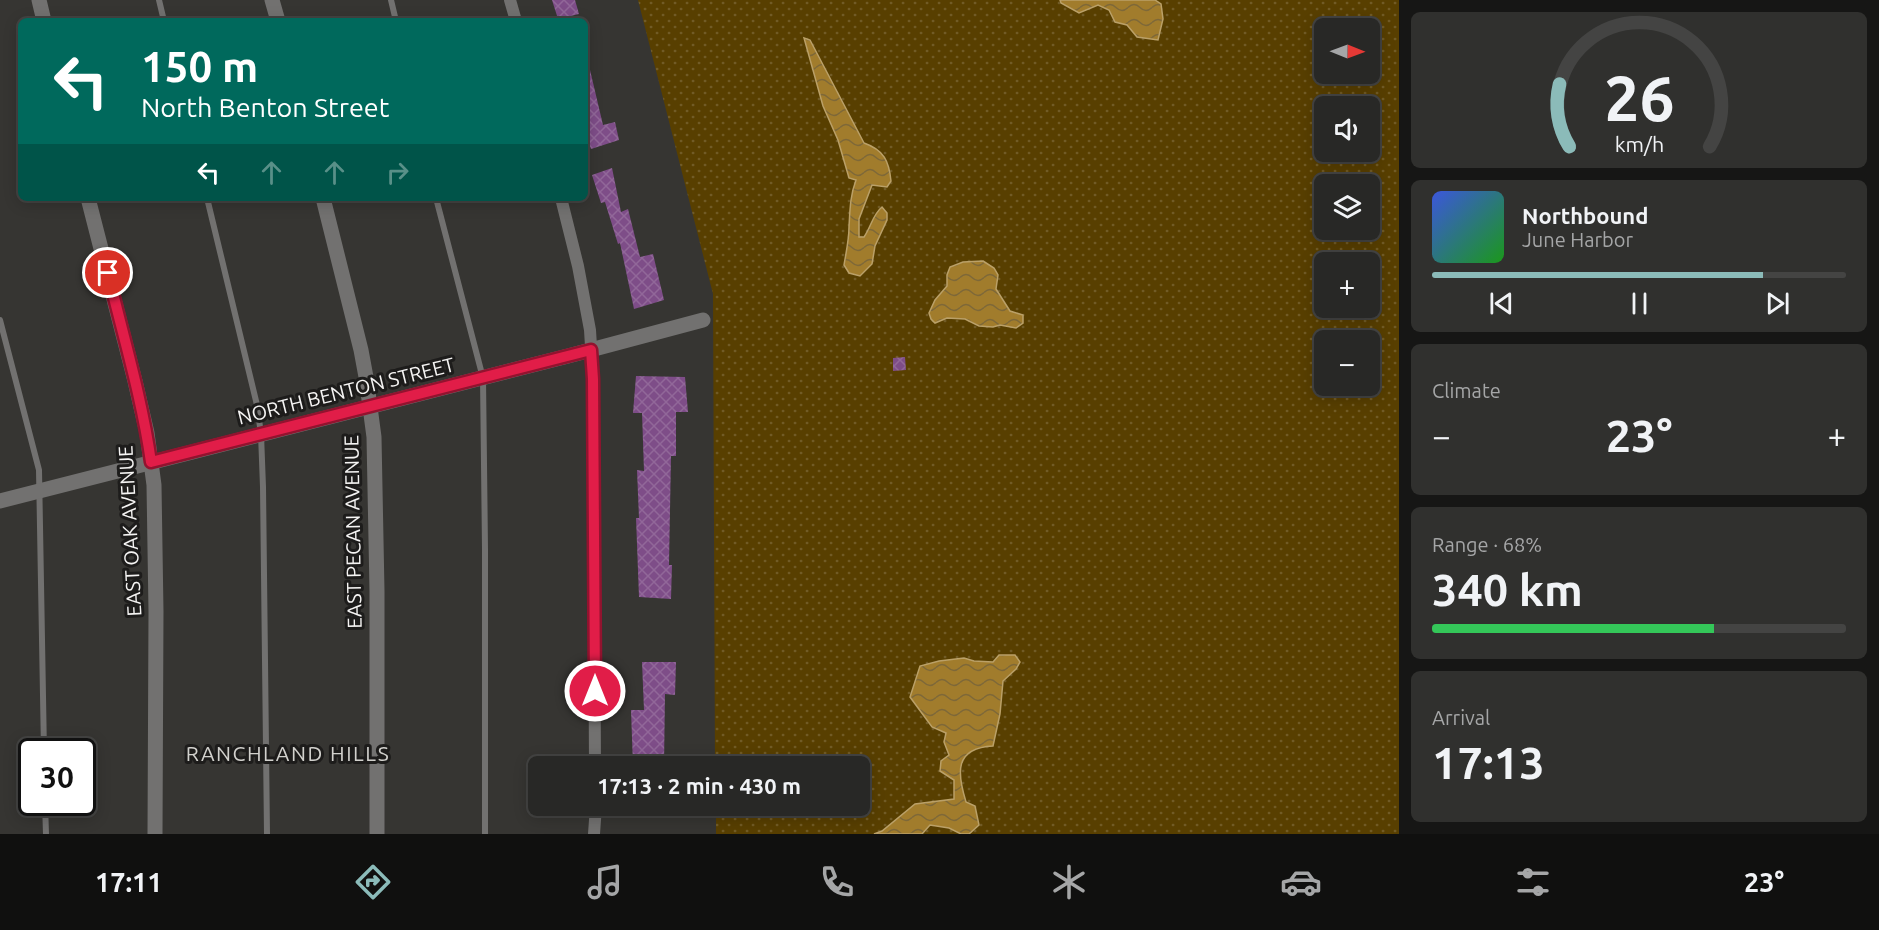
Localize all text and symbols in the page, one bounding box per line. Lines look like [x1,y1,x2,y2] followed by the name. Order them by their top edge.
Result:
[1314,18,1380,84] north arrow
[1314,18,1380,396] map controls
[42,42,120,120] icon: left
[141,43,258,90] text: 150 m
[1604,63,1674,133] text: 26
[141,92,389,122] text: North Benton Street
[1314,96,1380,162] button: sound
[1614,132,1664,156] text: km/h
[192,156,225,189] icon: left
[255,156,288,189] icon: ahead
[318,156,351,189] icon: ahead
[381,156,414,189] icon: right
[1314,174,1380,240] button: layers
[1522,203,1648,228] text: Northbound
[1522,228,1633,251] text: June Harbor
[82,247,133,298] pin
[1314,252,1380,318] button: +
[91,256,124,289] icon: arrive
[1485,287,1518,320] icon: previous
[1623,287,1656,320] icon: pause
[1761,287,1794,320] icon: next
[1314,330,1380,396] button: −
[235,352,457,429] street label: NORTH BENTON STREET
[1432,379,1501,402] text: Climate
[1606,410,1672,461] text: 23°
[1432,417,1451,454] text: −
[1827,417,1846,454] text: +
[339,435,366,629] street label: EAST PECAN AVENUE
[114,445,145,617] street label: EAST OAK AVENUE
[1432,533,1542,556] text: Range · 68%
[1432,564,1583,615] text: 340 km
[563,659,627,723] position arrow
[1432,706,1490,729] text: Arrival
[1432,737,1545,788] text: 17:13
[18,738,96,816] speed limit sign: 30
[186,741,390,765] district label: RANCHLAND HILLS
[597,773,801,798] text: 17:13 · 2 min · 430 m
[352,861,394,903] icon: directions
[584,861,626,903] icon: music
[816,861,858,903] icon: phone
[1048,861,1090,903] icon: climate
[1280,861,1322,903] icon: car
[1512,861,1554,903] icon: filters
[95,867,163,897] text: 17:11
[1744,867,1784,897] text: 23°

